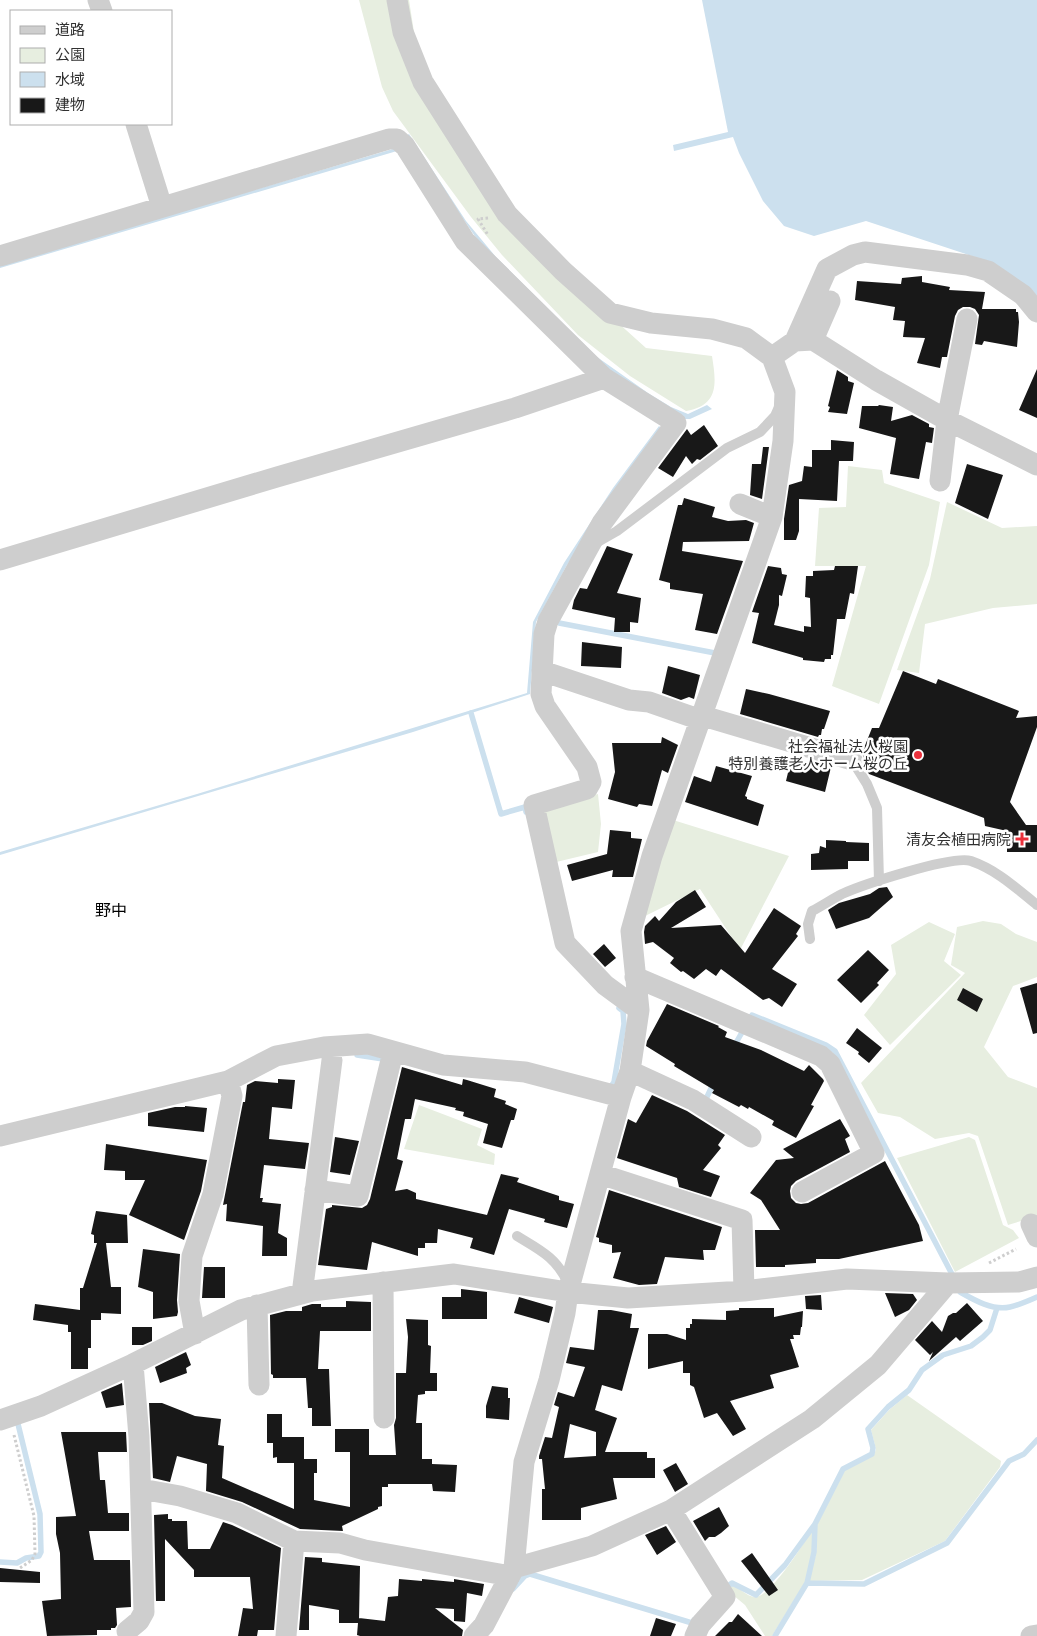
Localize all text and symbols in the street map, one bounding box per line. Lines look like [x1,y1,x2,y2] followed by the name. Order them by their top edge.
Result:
[10,10,172,125] legend
[55,21,85,38] text: 道路
[55,46,85,63] text: 公園
[55,71,85,88] text: 水域
[55,96,85,113] text: 建物
[728,738,908,772] place label: 社会福祉法人桜園 特別養護老人ホーム桜の丘
[912,749,924,761] marker: 社会福祉法人桜園 特別養護老人ホーム桜の丘
[906,831,1011,848] place label: 清友会植田病院
[1015,832,1029,846] marker: 清友会植田病院
[95,901,127,919] district label: 野中

